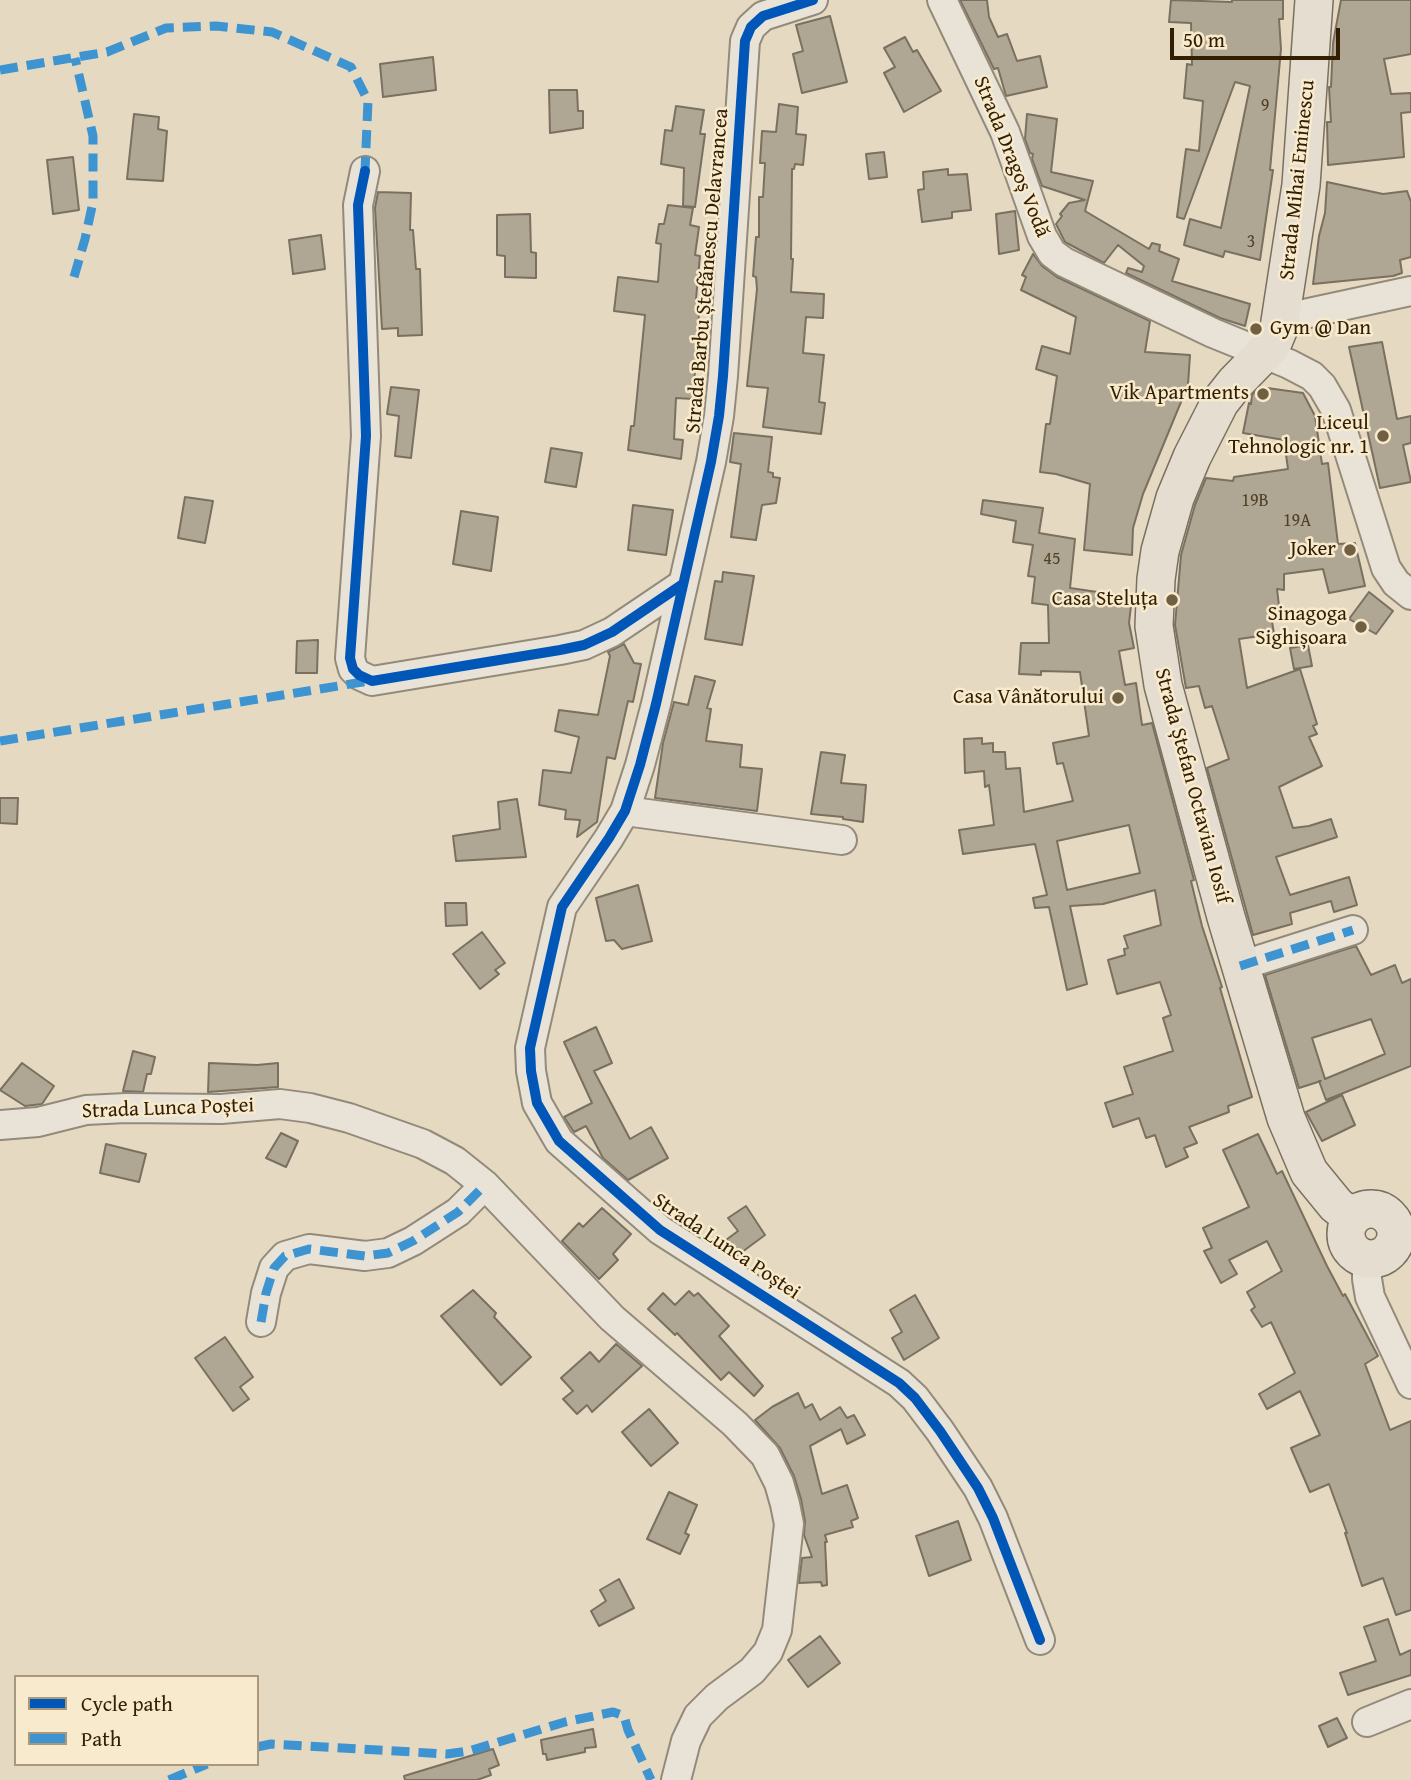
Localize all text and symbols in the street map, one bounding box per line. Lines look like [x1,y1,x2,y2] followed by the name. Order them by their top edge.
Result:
[1173,14,1343,58] scale bar
[1183,24,1225,55] text: 50 m
[967,73,1055,241] street label: Strada Dragoș Vodă
[1275,78,1321,282] street label: Strada Mihai Eminescu
[1261,95,1269,117] house number: 9
[681,107,735,435] street label: Strada Barbu Ștefănescu Delavrancea
[1247,231,1255,253] house number: 3
[1270,316,1371,342] place label: Gym @ Dan
[1248,321,1264,337] marker: Gym @ Dan
[1109,381,1249,407] place label: Vik Apartments
[1255,386,1271,402] marker: Vik Apartments
[1228,411,1369,461] place label: Liceul Tehnologic nr. 1
[1375,428,1391,444] marker: Liceul Tehnologic nr. 1
[1241,490,1269,512] house number: 19B
[1283,510,1311,532] house number: 19A
[1290,537,1336,563] place label: Joker
[1342,542,1358,558] marker: Joker
[1043,548,1061,570] house number: 45
[1052,587,1158,613] place label: Casa Steluța
[1164,592,1180,608] marker: Casa Steluța
[1255,602,1347,652] place label: Sinagoga Sighișoara
[1353,619,1369,635] marker: Sinagoga Sighișoara
[1148,666,1236,906] street label: Strada Ștefan Octavian Iosif
[953,685,1104,711] place label: Casa Vânătorului
[1110,690,1126,706] marker: Casa Vânătorului
[81,1093,255,1125] street label: Strada Lunca Poștei
[647,1188,805,1306] street label: Strada Lunca Poștei
[14,1675,259,1766] legend
[81,1688,173,1719] text: Cycle path
[81,1723,121,1754] text: Path

